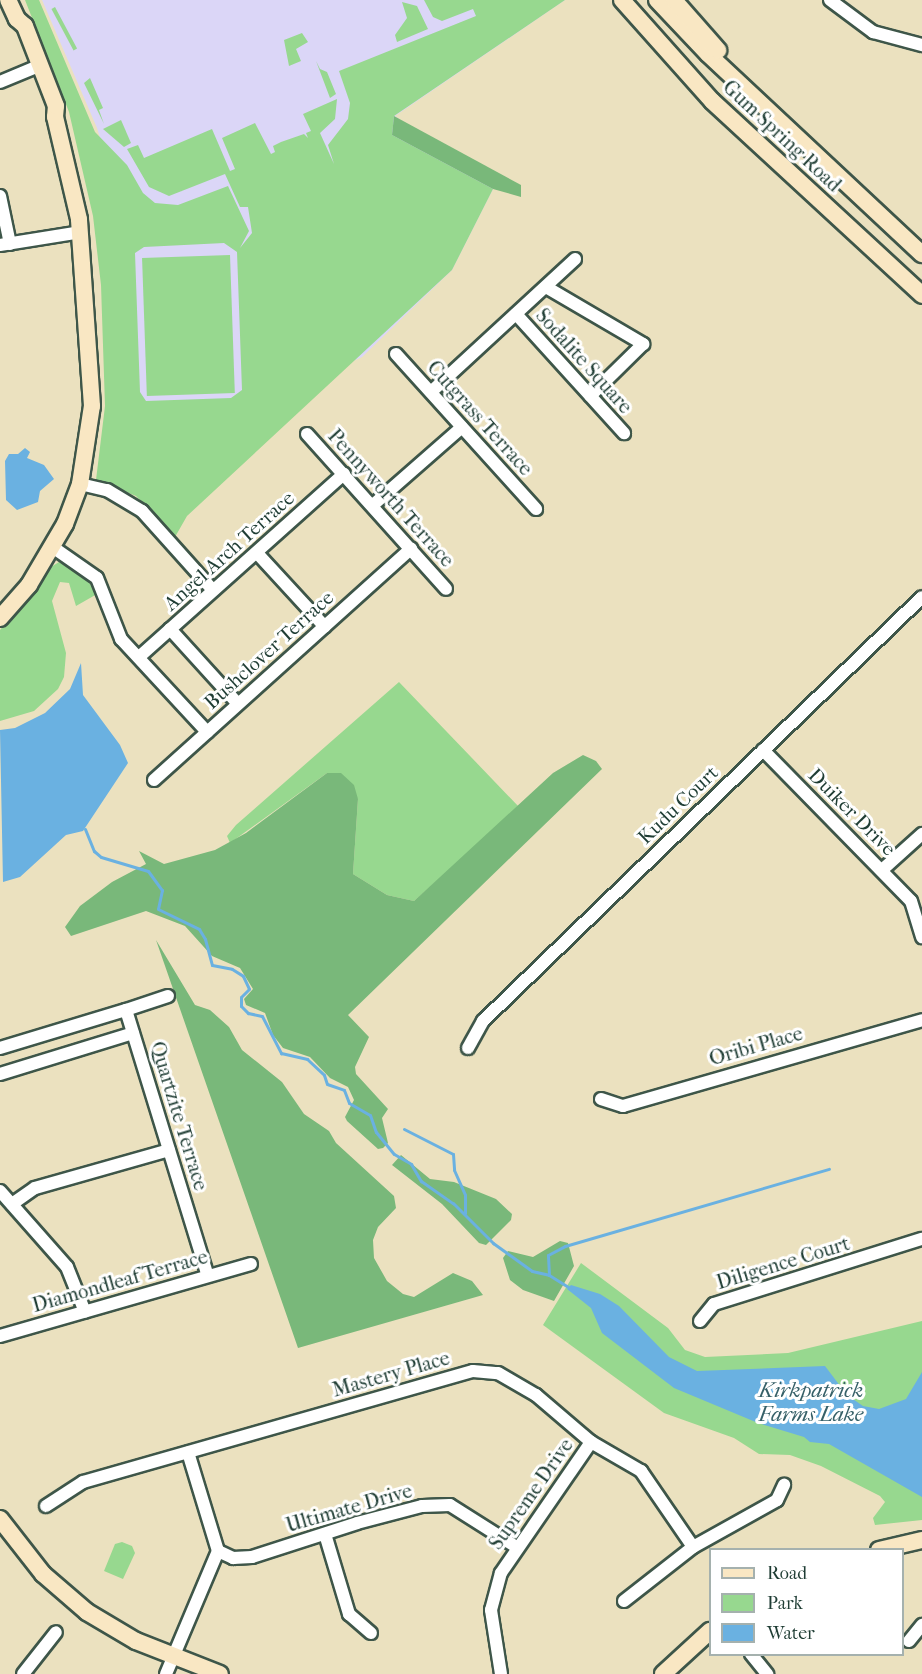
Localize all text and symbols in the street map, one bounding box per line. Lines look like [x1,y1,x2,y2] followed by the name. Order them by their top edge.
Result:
[718,75,846,197] street label: Gum Spring Road
[531,304,637,418] street label: Sodalite Square
[422,356,538,480] street label: Cutgrass Terrace
[323,424,459,572] street label: Pennyworth Terrace
[159,486,299,616] street label: Angel Arch Terrace
[199,586,339,714] street label: Bushclover Terrace
[633,761,723,849] street label: Kudu Court
[803,763,901,861] street label: Duiker Drive
[706,1021,806,1071] street label: Oribi Place
[145,1039,213,1193] street label: Quartzite Terrace
[713,1231,853,1295] street label: Diligence Court
[29,1244,211,1318] street label: Diamondleaf Terrace
[330,1346,452,1402] street label: Mastery Place
[759,1377,863,1427] water label: Kirkpatrick Farms Lake
[484,1434,578,1554] street label: Supreme Drive
[283,1479,415,1537] street label: Ultimate Drive
[709,1548,904,1656] legend
[767,1563,807,1584] text: Road
[767,1593,803,1614] text: Park
[767,1623,815,1644] text: Water

